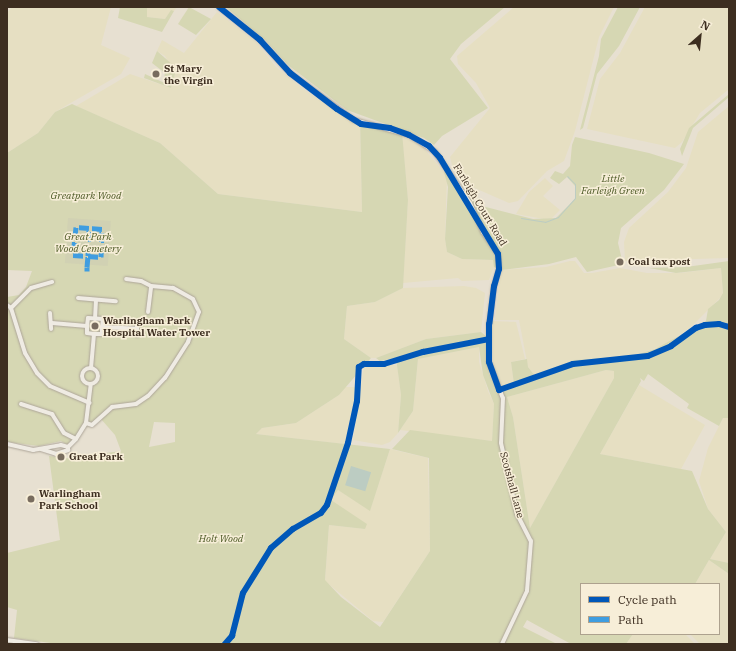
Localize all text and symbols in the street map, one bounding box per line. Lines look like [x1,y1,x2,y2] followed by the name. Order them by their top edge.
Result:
[680,16,720,56] north arrow
[698,17,712,34] text: N
[164,62,213,86] place label: St Mary the Virgin
[151,69,161,79] marker: St Mary the Virgin
[451,162,509,248] street label: Farleigh Court Road
[581,172,645,196] park label: Little Farleigh Green
[51,190,121,202] park label: Greatpark Wood
[55,230,121,254] park label: Great Park Wood Cemetery
[628,256,690,268] place label: Coal tax post
[615,257,625,267] marker: Coal tax post
[103,314,210,338] place label: Warlingham Park Hospital Water Tower
[90,321,100,331] marker: Warlingham Park Hospital Water Tower
[69,451,123,463] place label: Great Park
[497,451,527,519] street label: Scotshall Lane
[56,452,66,462] marker: Great Park
[39,487,100,510] place label: Warlingham Park School
[26,494,36,504] marker: Warlingham Park School
[199,533,243,545] park label: Holt Wood
[580,583,720,635] legend
[618,592,677,607] text: Cycle path
[618,612,643,627] text: Path

